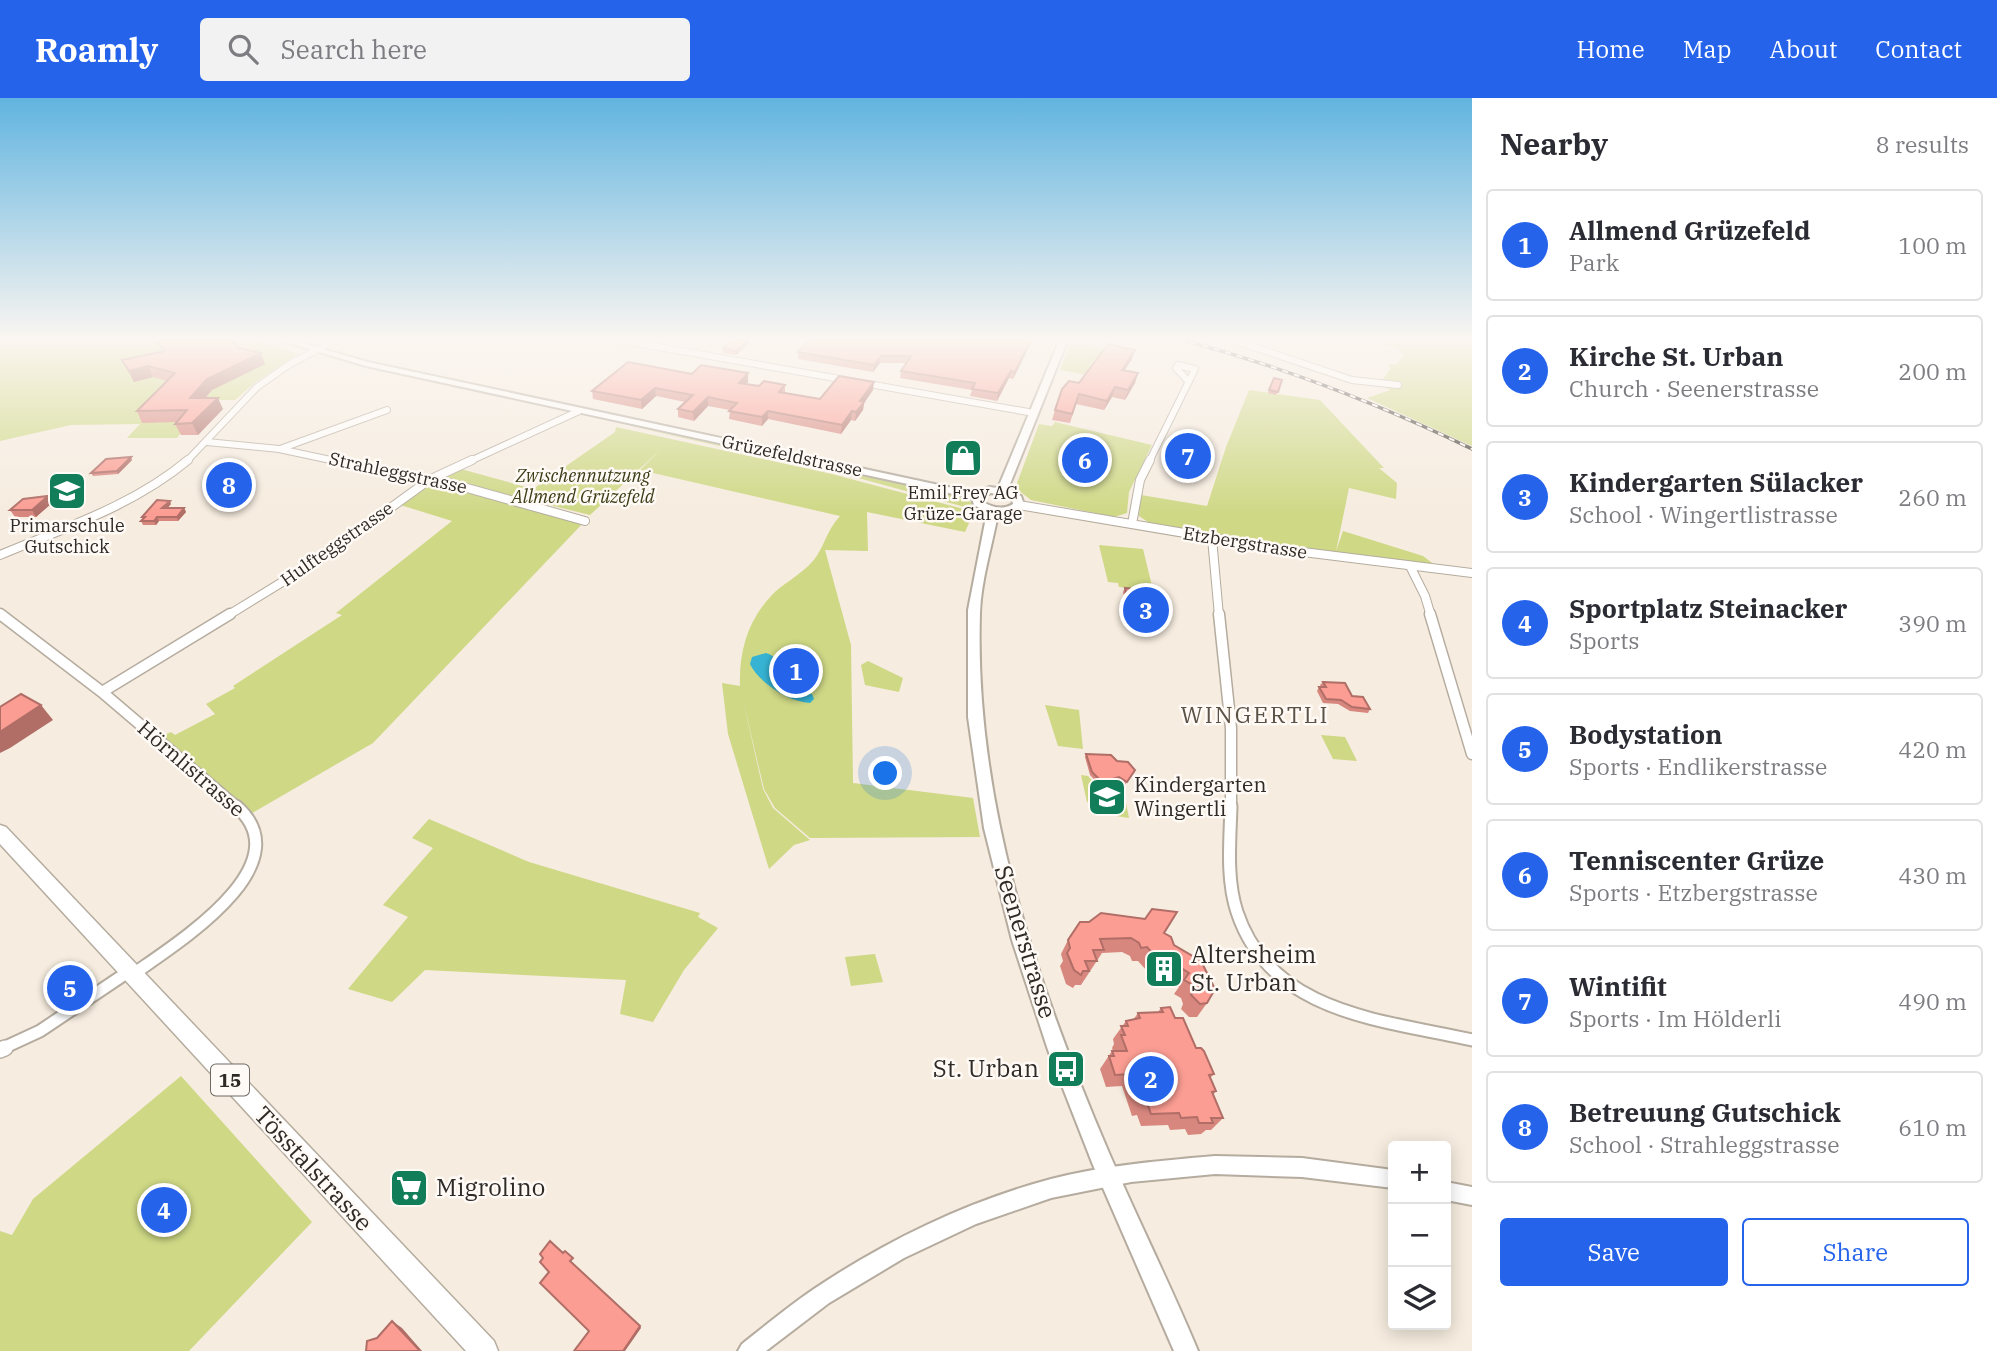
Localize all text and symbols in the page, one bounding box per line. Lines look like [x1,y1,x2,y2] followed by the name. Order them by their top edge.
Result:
[200,18,690,81] search box
[35,28,158,71] text: Roamly
[224,30,262,68] icon: search
[280,32,427,66] text: Search here
[1577,33,1645,65] text: Home
[1683,33,1731,65] text: Map
[1769,33,1837,65] text: About
[1875,33,1962,65] text: Contact
[1500,124,1608,163] text: Nearby
[1876,129,1969,159] text: 8 results
[1569,213,1811,247] text: Allmend Grüzefeld
[1518,230,1532,260] text: 1
[1898,230,1967,260] text: 100 m
[1569,247,1619,277] text: Park
[1569,339,1784,373] text: Kirche St. Urban
[1518,356,1532,386] text: 2
[1898,356,1967,386] text: 200 m
[1569,373,1819,403] text: Church · Seenerstrasse
[720,429,864,482] street label: Grüzefeldstrasse
[1165,430,1211,482] pin: 7
[1062,434,1108,486] pin: 6
[942,437,984,479] shop icon: Emil Frey AG Grüze-Garage
[327,447,469,498] street label: Strahleggstrasse
[206,459,252,511] pin: 8
[511,464,655,508] park label: Zwischennutzung Allmend Grüzefeld
[1569,465,1863,499] text: Kindergarten Sülacker
[46,470,88,512] school or university icon: Primarschule Gutschick
[904,481,1022,525] place label: Emil Frey AG Grüze-Garage
[1518,482,1532,512] text: 3
[1898,482,1967,512] text: 260 m
[276,496,398,591] street label: Hulfteggstrasse
[1569,499,1838,529] text: School · Wingertlistrasse
[9,514,125,558] place label: Primarschule Gutschick
[1181,521,1309,564] street label: Etzbergstrasse
[1123,584,1169,636] pin: 3
[1569,591,1847,625] text: Sportplatz Steinacker
[1518,608,1532,638] text: 4
[1898,608,1967,638] text: 390 m
[1569,625,1639,655] text: Sports
[773,645,819,697] pin: 1
[1181,699,1329,729] district label: WINGERTLI
[132,714,251,823] street label: Hörnlistrasse
[1569,717,1722,751] text: Bodystation
[1518,734,1532,764] text: 5
[1898,734,1967,764] text: 420 m
[1569,751,1827,781] text: Sports · Endlikerstrasse
[868,756,902,790] your location
[1134,770,1267,822] place label: Kindergarten Wingertli
[1086,776,1128,818] school or university icon: Kindergarten Wingertli
[1569,843,1824,877] text: Tenniscenter Grüze
[1518,860,1532,890] text: 6
[1898,860,1967,890] text: 430 m
[987,861,1064,1022] street label: Seenerstrasse
[1569,877,1818,907] text: Sports · Etzbergstrasse
[1191,938,1317,998] place label: Altersheim St. Urban
[1143,948,1185,990] building icon: Altersheim St. Urban
[47,962,93,1014] pin: 5
[1569,969,1667,1003] text: Wintifit
[1518,986,1532,1016] text: 7
[1898,986,1967,1016] text: 490 m
[1569,1003,1781,1033] text: Sports · Im Hölderli
[1045,1048,1087,1090] bus stop icon: St. Urban
[933,1052,1039,1084] place label: St. Urban
[1128,1053,1174,1105] pin: 2
[211,1064,249,1096] road number: 15
[1569,1095,1841,1129] text: Betreuung Gutschick
[248,1099,380,1238] street label: Tösstalstrasse
[1518,1112,1532,1142] text: 8
[1898,1112,1967,1142] text: 610 m
[1569,1129,1840,1159] text: School · Strahleggstrasse
[1388,1141,1451,1330] map controls
[1388,1141,1451,1204] button: +
[388,1167,430,1209] supermarket icon: Migrolino
[436,1171,545,1203] place label: Migrolino
[141,1184,187,1236] pin: 4
[1388,1204,1451,1267] button: −
[1500,1218,1728,1286] button: Save
[1742,1218,1969,1286] button: Share
[1388,1267,1451,1330] button: layers

